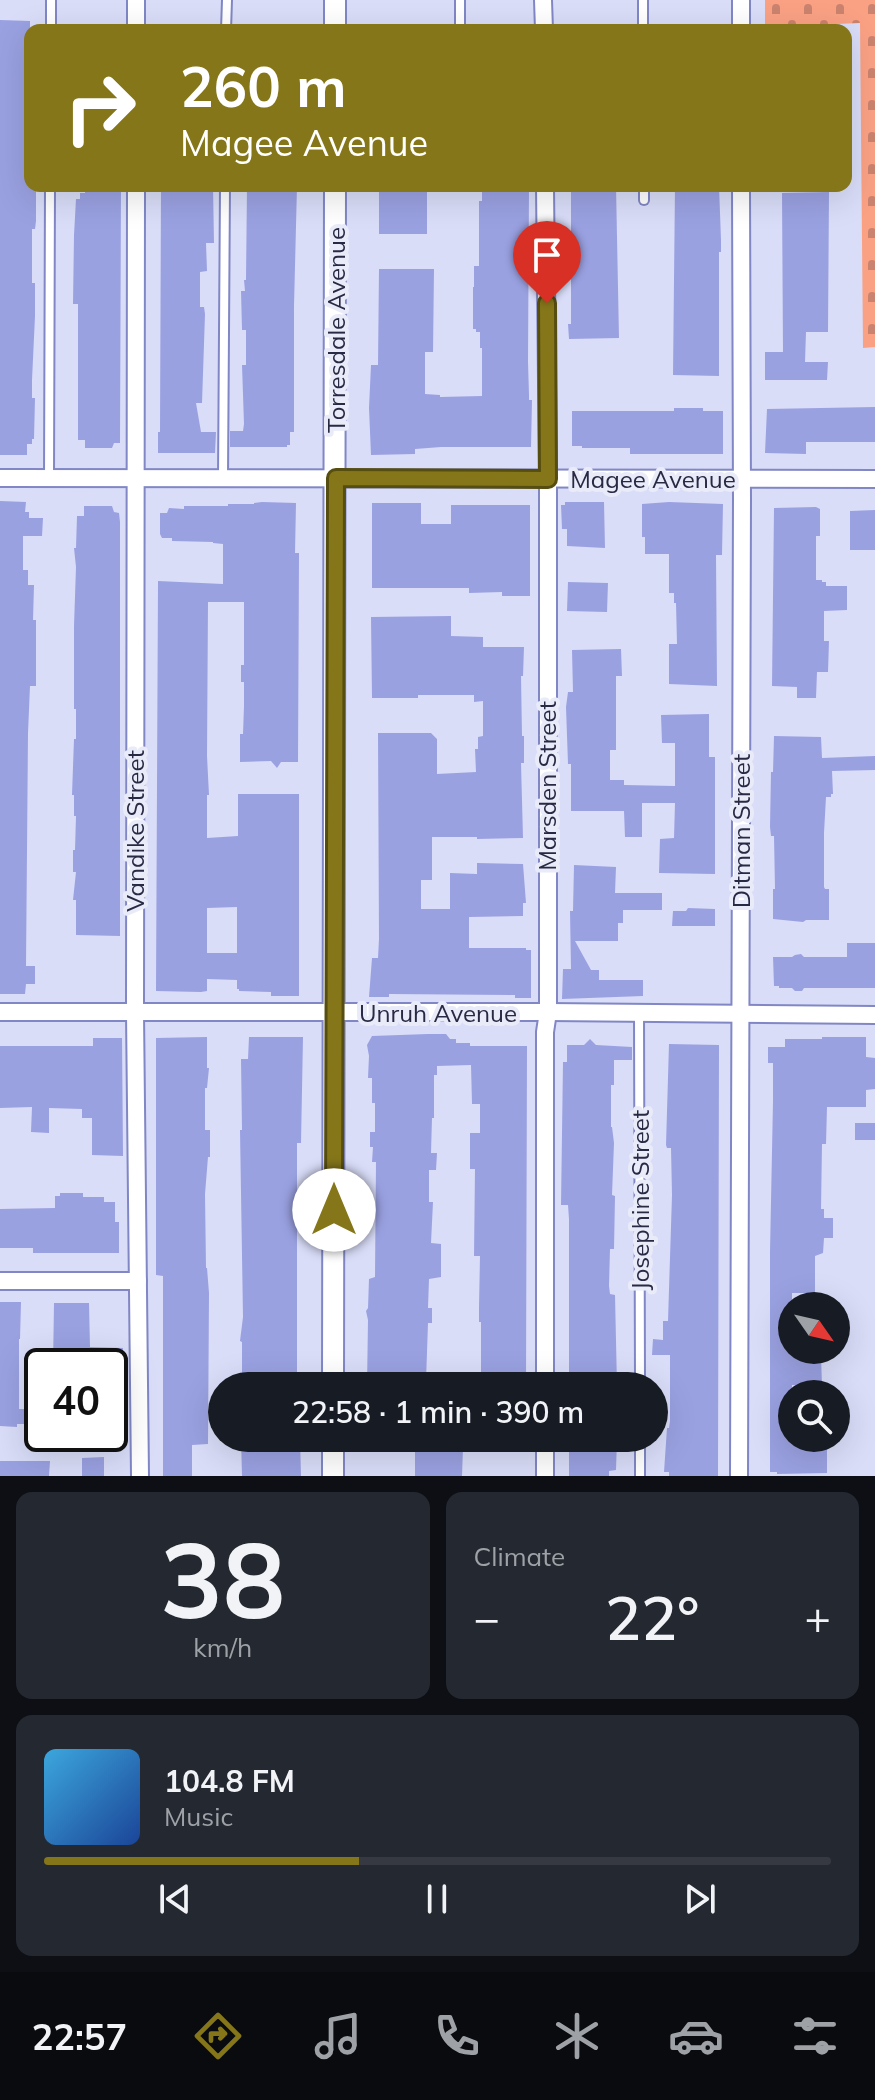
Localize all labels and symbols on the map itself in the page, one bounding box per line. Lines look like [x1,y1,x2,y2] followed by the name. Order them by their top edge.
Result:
[513,221,581,303] pin
[321,227,351,433] street label: Torresdale Avenue
[570,464,736,494] street label: Magee Avenue
[532,701,562,871] street label: Marsden Street
[120,750,150,912] street label: Vandike Street
[726,754,756,908] street label: Ditman Street
[359,998,517,1028] street label: Unruh Avenue
[625,1110,655,1290] street label: Josephine Street
[292,1168,376,1252] position arrow
[778,1292,850,1364] north arrow
[24,1348,128,1452] speed limit sign: 40

